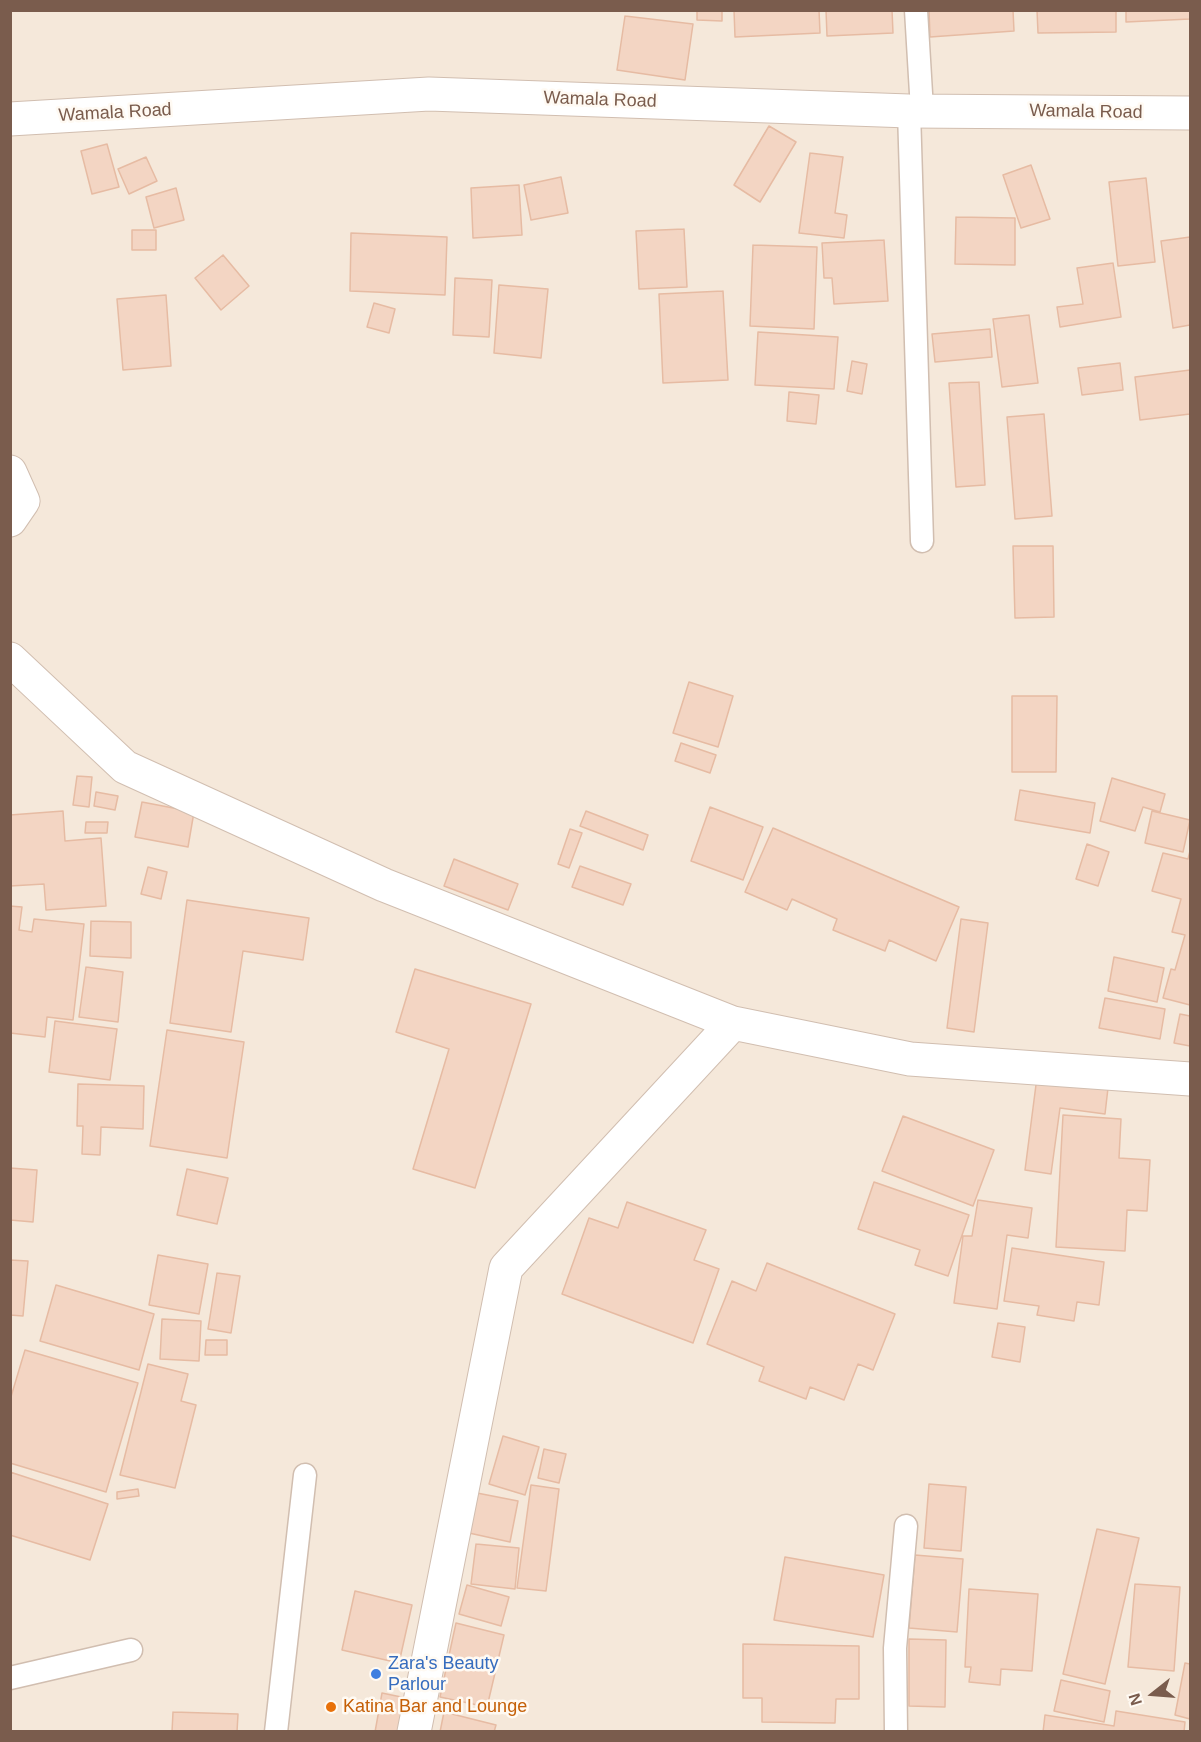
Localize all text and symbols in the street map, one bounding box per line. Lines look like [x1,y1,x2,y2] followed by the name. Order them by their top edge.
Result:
[543,87,657,113] street label: Wamala Road
[58,99,172,127] street label: Wamala Road
[1029,100,1143,124] street label: Wamala Road
[388,1653,498,1696] place label: Zara's Beauty Parlour
[1123,1664,1183,1724] north arrow
[369,1667,383,1681] marker: Zara's Beauty Parlour
[1125,1691,1145,1707] text: N
[343,1696,527,1718] place label: Katina Bar and Lounge
[324,1700,338,1714] marker: Katina Bar and Lounge

